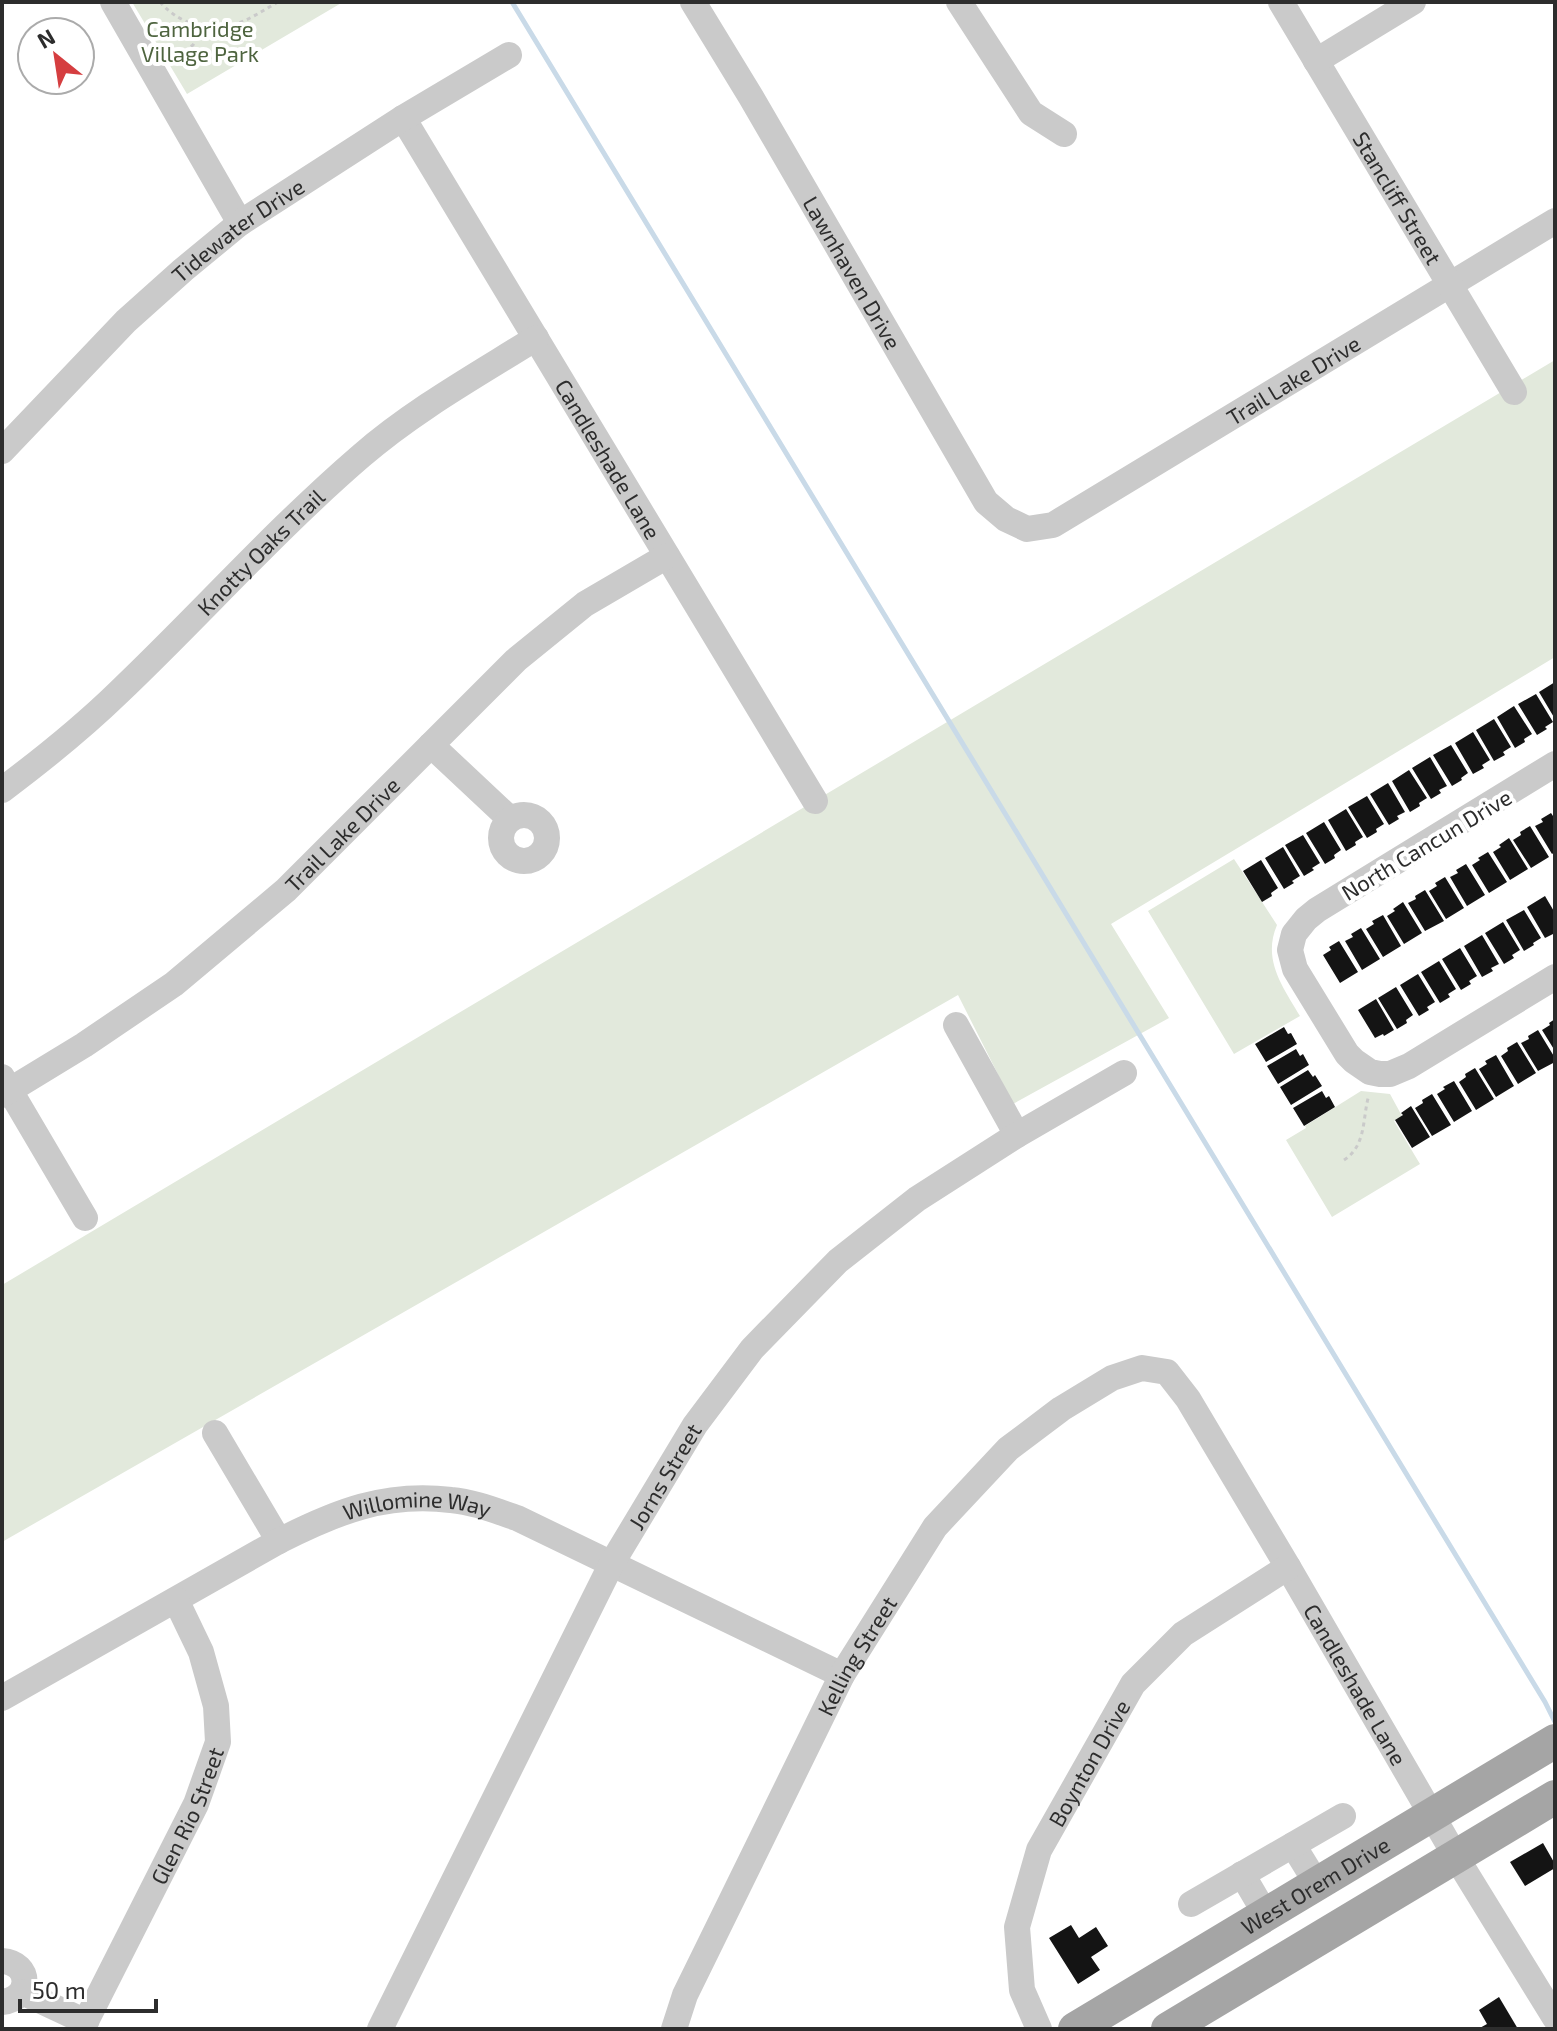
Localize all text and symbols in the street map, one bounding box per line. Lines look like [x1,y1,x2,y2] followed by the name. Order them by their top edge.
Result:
[141,15,259,66] park label: Cambridge Village Park
[16,16,96,96] north arrow
[32,23,59,53] text: N
[1348,127,1448,269] street label: Stancliff Street
[166,172,309,287] street label: Tidewater Drive
[798,191,907,353] street label: Lawnhaven Drive
[1222,329,1364,430] street label: Trail Lake Drive
[550,374,667,543] street label: Candleshade Lane
[191,483,330,620] street label: Knotty Oaks Trail
[279,771,405,897] street label: Trail Lake Drive
[1336,783,1516,905] street label: North Cancun Drive
[623,1418,706,1534] street label: Jorns Street
[339,1485,495,1525] street label: Willomine Way
[811,1591,901,1720] street label: Kelling Street
[1299,1599,1413,1769] street label: Candleshade Lane
[1042,1695,1134,1831] street label: Boynton Drive
[145,1744,228,1888] street label: Glen Rio Street
[1236,1830,1394,1939] street label: West Orem Drive
[20,1963,156,2013] scale bar
[32,1975,86,2004] text: 50 m

